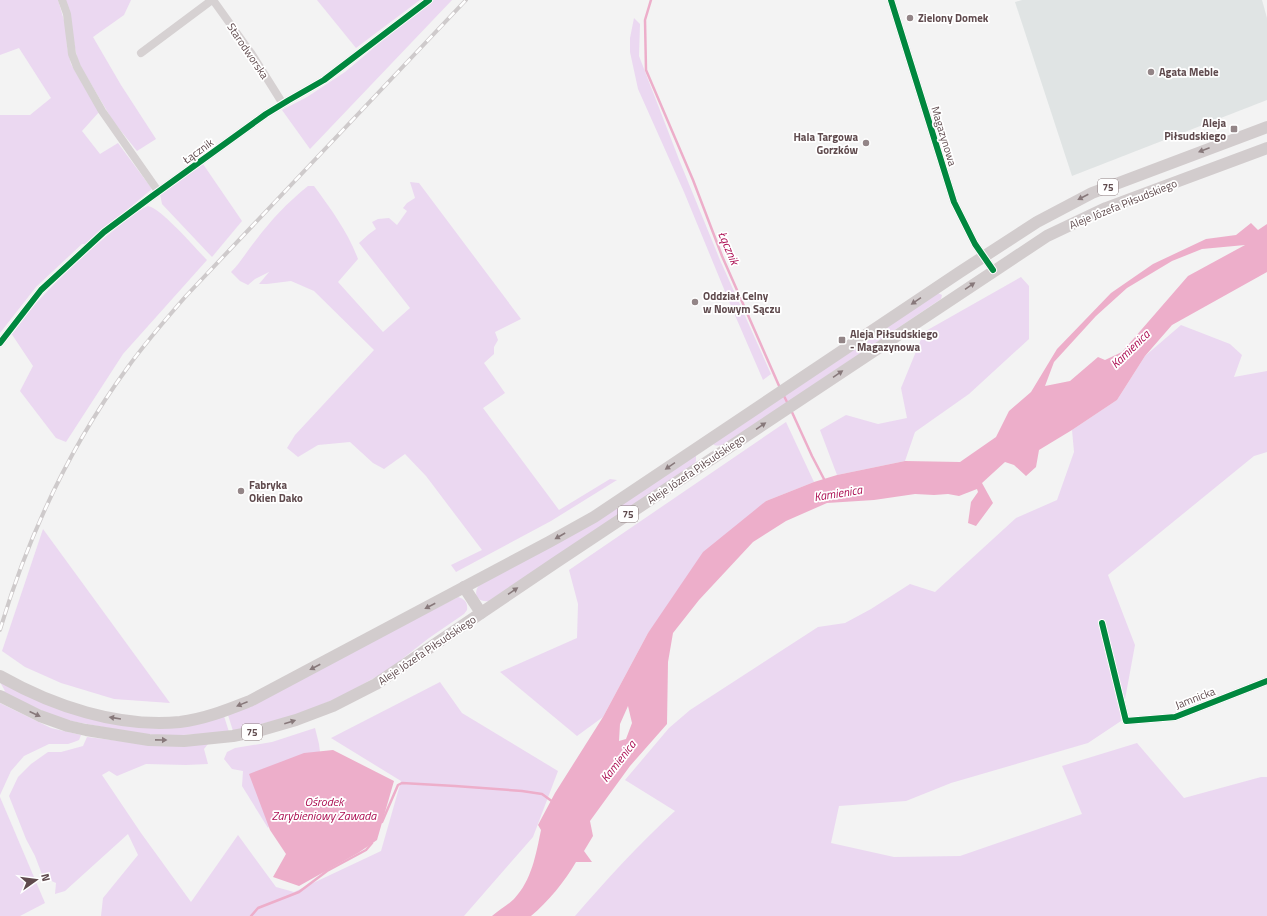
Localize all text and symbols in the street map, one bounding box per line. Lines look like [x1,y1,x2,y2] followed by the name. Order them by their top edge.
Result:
[918,10,989,26] place label: Zielony Domek
[905,13,915,23] marker: Zielony Domek
[223,20,273,83] street label: Starodworska
[1159,64,1219,80] place label: Agata Meble
[1146,67,1156,77] marker: Agata Meble
[927,104,961,168] street label: Magazynowa
[1164,115,1226,144] place label: Aleja Piłsudskiego
[1229,124,1239,134] marker: Aleja Piłsudskiego
[793,129,858,158] place label: Hala Targowa Gorzków
[179,134,217,168] street label: Łącznik
[861,138,871,148] marker: Hala Targowa Gorzków
[1198,148,1210,154] one-way arrow
[1067,175,1179,233] street label: Aleje Józefa Piłsudskiego
[1098,179,1118,195] road number: 75
[1077,194,1089,200] one-way arrow
[713,228,745,269] water label: Łącznik
[964,282,975,290] one-way arrow
[703,288,781,317] place label: Oddział Celny w Nowym Sączu
[690,297,700,307] marker: Oddział Celny w Nowym Sączu
[911,297,922,305] one-way arrow
[1106,325,1155,373] water label: Kamienica
[850,326,938,355] place label: Aleja Piłsudskiego - Magazynowa
[837,335,847,345] marker: Aleja Piłsudskiego - Magazynowa
[833,370,843,378] one-way arrow
[756,422,766,430] one-way arrow
[644,430,748,508] street label: Aleje Józefa Piłsudskiego
[664,462,675,470] one-way arrow
[249,477,303,506] place label: Fabryka Okien Dako
[813,480,864,506] water label: Kamienica
[236,486,246,496] marker: Fabryka Okien Dako
[618,506,638,522] road number: 75
[554,533,566,540] one-way arrow
[508,587,519,595] one-way arrow
[424,602,436,609] one-way arrow
[375,611,479,689] street label: Aleje Józefa Piłsudskiego
[309,664,321,670] one-way arrow
[1173,683,1218,713] street label: Jamnicka
[235,702,247,708] one-way arrow
[29,711,41,717] one-way arrow
[108,715,121,721] one-way arrow
[284,719,296,725] one-way arrow
[242,724,262,740] road number: 75
[596,735,641,786] water label: Kamienica
[155,737,168,743] one-way arrow
[272,792,377,825] water label: Ośrodek Zarybieniowy Zawada
[16,860,56,900] north arrow
[37,872,54,883] text: N

